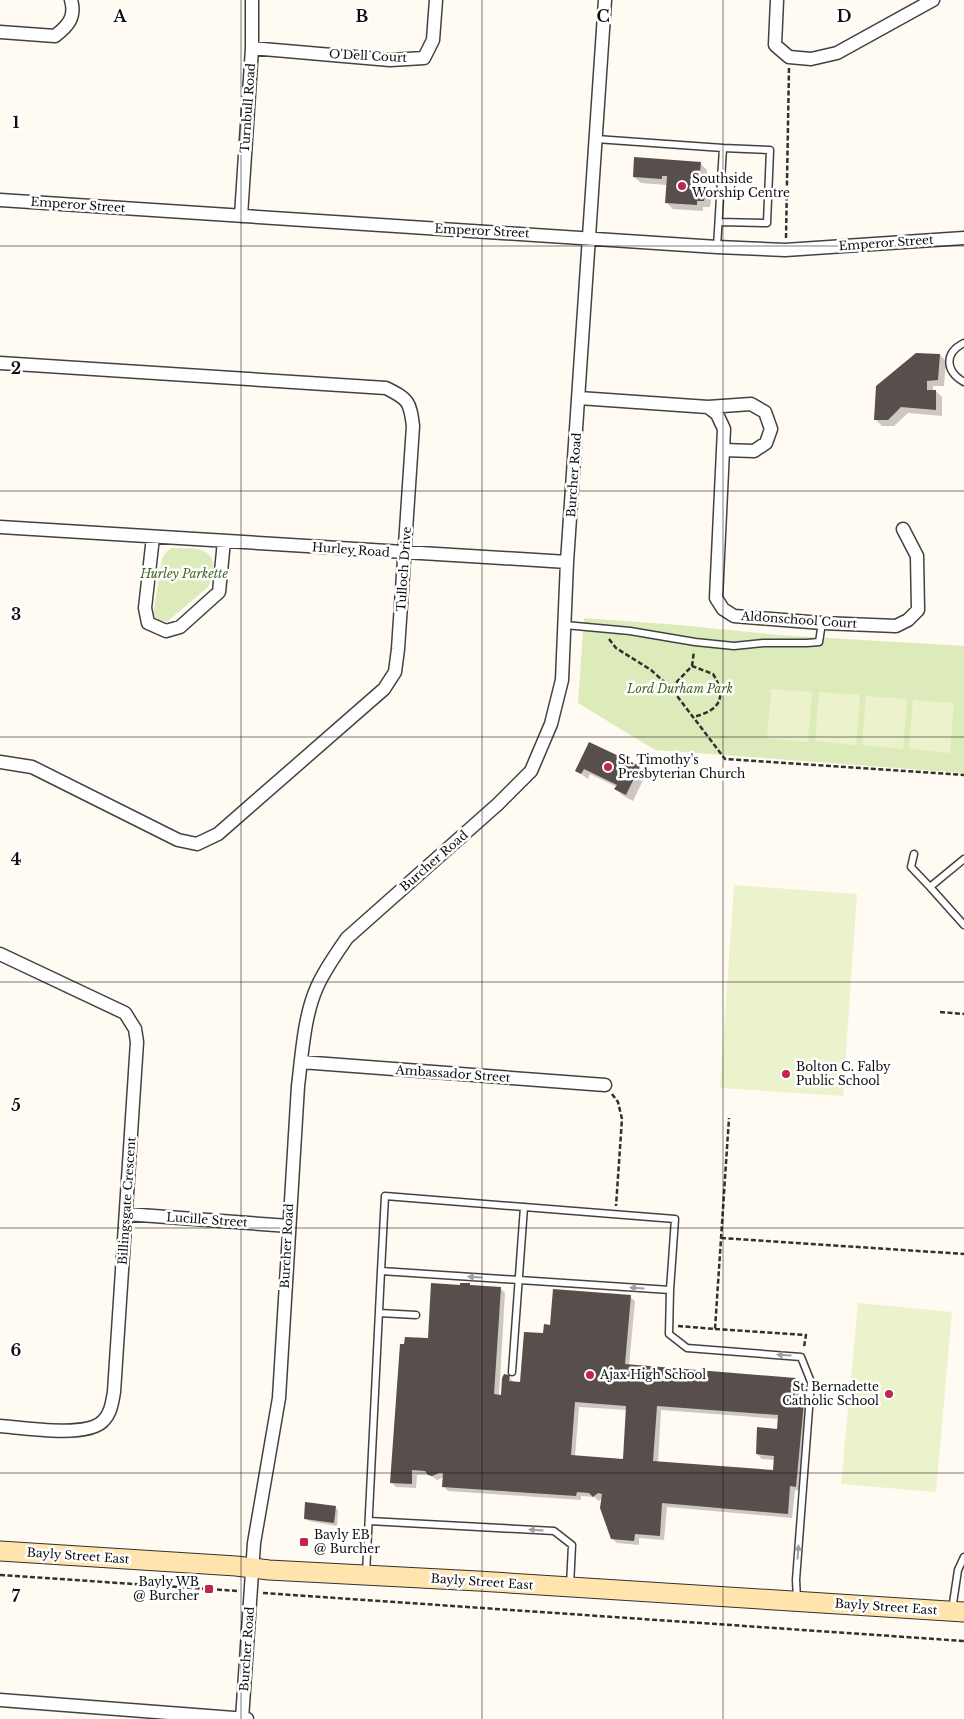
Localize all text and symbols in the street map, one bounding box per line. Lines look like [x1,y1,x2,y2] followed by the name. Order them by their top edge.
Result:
[113,6,128,26] text: A
[356,6,369,26] text: B
[596,6,610,26] text: C
[837,6,851,26] text: D
[329,46,408,65] street label: O'Dell Court
[237,63,258,153] street label: Turnbull Road
[13,112,20,132] text: 1
[691,171,790,200] place label: Southside Worship Centre
[676,180,688,192] marker: Southside Worship Centre
[30,194,126,215] street label: Emperor Street
[434,221,530,241] street label: Emperor Street
[838,232,934,253] street label: Emperor Street
[11,358,21,378] text: 2
[563,432,584,518] street label: Burcher Road
[393,526,414,612] street label: Tulloch Drive
[312,539,390,560] street label: Hurley Road
[139,566,228,581] park label: Hurley Parkette
[11,604,21,624] text: 3
[739,608,858,631] street label: Aldonschool Court
[626,681,733,696] park label: Lord Durham Park
[618,752,745,781] place label: St. Timothy's Presbyterian Church
[602,761,614,773] marker: St. Timothy's Presbyterian Church
[397,827,471,894] street label: Burcher Road
[11,849,21,869] text: 4
[796,1059,891,1088] place label: Bolton C. Falby Public School
[394,1062,511,1085] street label: Ambassador Street
[780,1068,792,1080] marker: Bolton C. Falby Public School
[11,1095,21,1115] text: 5
[115,1136,138,1266] street label: Billingsgate Crescent
[277,1203,296,1289] street label: Burcher Road
[166,1209,249,1230] street label: Lucille Street
[466,1273,482,1281] one-way arrow
[628,1283,644,1291] one-way arrow
[11,1340,22,1360] text: 6
[776,1351,792,1359] one-way arrow
[599,1367,706,1382] place label: Ajax High School
[584,1369,596,1381] marker: Ajax High School
[782,1379,879,1408] place label: St. Bernadette Catholic School
[883,1388,895,1400] marker: St. Bernadette Catholic School
[528,1525,544,1533] one-way arrow
[314,1527,380,1556] place label: Bayly EB @ Burcher
[298,1536,310,1548] marker: Bayly EB @ Burcher
[26,1544,130,1567] street label: Bayly Street East
[794,1544,802,1560] one-way arrow
[430,1570,534,1593] street label: Bayly Street East
[133,1574,199,1603] place label: Bayly WB @ Burcher
[203,1583,215,1595] marker: Bayly WB @ Burcher
[12,1586,21,1606] text: 7
[834,1595,938,1618] street label: Bayly Street East
[236,1606,257,1692] street label: Burcher Road

